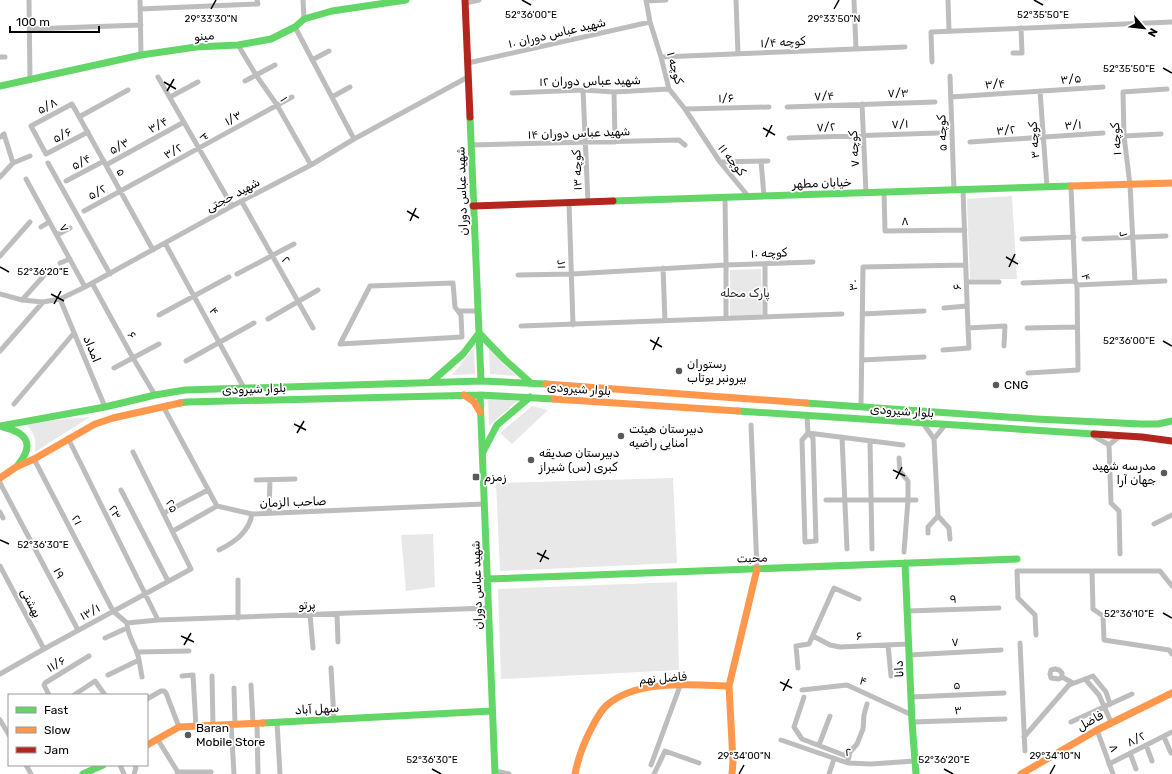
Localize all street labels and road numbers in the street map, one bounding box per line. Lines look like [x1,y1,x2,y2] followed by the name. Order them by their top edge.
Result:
[507,15,607,52] street label: شهید عباس دوران ۱۰
[193,28,215,45] street label: مینو
[760,34,807,51] street label: کوچه ۱/۴
[663,50,686,87] street label: کوچه ۱
[1060,71,1082,87] street label: ۳/۵
[539,73,641,90] street label: شهید عباس دوران ۱۲
[984,76,1006,92] street label: ۳/۴
[887,86,909,100] street label: ۷/۳
[814,89,835,103] street label: ۷/۴
[718,91,734,105] street label: ۱/۶
[277,94,291,104] street label: ۱
[34,95,60,117] street label: ۵/۸
[222,108,244,128] street label: ۱/۳
[146,114,171,136] street label: ۳/۴
[934,114,951,152] street label: کوچه ۵
[891,117,909,131] street label: ۷/۱
[1064,117,1082,133] street label: ۳/۱
[816,120,836,134] street label: ۷/۲
[1026,120,1043,159] street label: کوچه ۳
[1108,121,1125,156] street label: کوچه ۱
[996,122,1016,138] street label: ۳/۲
[50,124,74,146] street label: ۵/۶
[527,124,631,143] street label: شهید عباس دوران ۱۴
[196,130,212,144] street label: ۳
[846,130,863,168] street label: کوچه ۷
[106,135,132,157] street label: ۵/۳
[161,140,185,162] street label: ۳/۲
[714,141,749,180] street label: کوچه ۱۱
[453,146,472,236] street label: شهید عباس دوران
[569,149,586,191] street label: کوچه ۱۳
[69,151,93,173] street label: ۵/۴
[113,165,129,179] street label: ۵
[204,175,263,216] street label: شهید حجتی
[791,175,852,192] street label: خیابان مطهر
[85,181,109,203] street label: ۵/۲
[901,214,909,228] street label: ۸
[56,221,72,235] street label: ۷
[1116,231,1130,237] street label: ۲
[750,245,788,262] street label: کوچه ۱۰
[278,254,294,266] street label: ۲
[554,259,568,269] street label: ۱۲
[1079,273,1093,282] street label: ۴
[846,279,860,291] street label: ۳۰
[950,284,964,290] street label: ۶
[206,305,222,318] street label: ۴
[124,329,140,341] street label: ۶
[80,334,104,364] street label: امداد
[546,380,612,399] street label: بلوار شیرودی
[222,381,286,398] street label: بلوار شیرودی
[869,402,935,421] street label: بلوار شیرودی
[259,494,327,511] street label: صاحب الزمان
[163,497,181,515] street label: ۲۵
[106,503,124,521] street label: ۲۳
[69,513,85,527] street label: ۲۱
[468,540,487,630] street label: شهید عباس دوران
[736,550,768,566] street label: محبت
[50,565,68,581] street label: ۱۹
[17,586,45,621] street label: بهشتی
[949,592,957,606] street label: ۹
[298,598,316,613] street label: پرتو
[77,601,103,623] street label: ۱۳/۱
[856,629,862,643] street label: ۶
[951,635,959,649] street label: ۷
[44,653,68,675] street label: ۱۱/۶
[892,660,906,678] street label: دانا
[639,669,688,688] street label: فاضل نهم
[857,673,869,689] street label: ۴
[953,678,961,692] street label: ۵
[294,701,340,717] street label: سهل آباد
[954,703,962,717] street label: ۳
[1074,708,1106,734] street label: فاضل
[1124,728,1148,750] street label: ۸/۲
[1106,742,1122,754] street label: ۸
[844,745,852,759] street label: ۲

